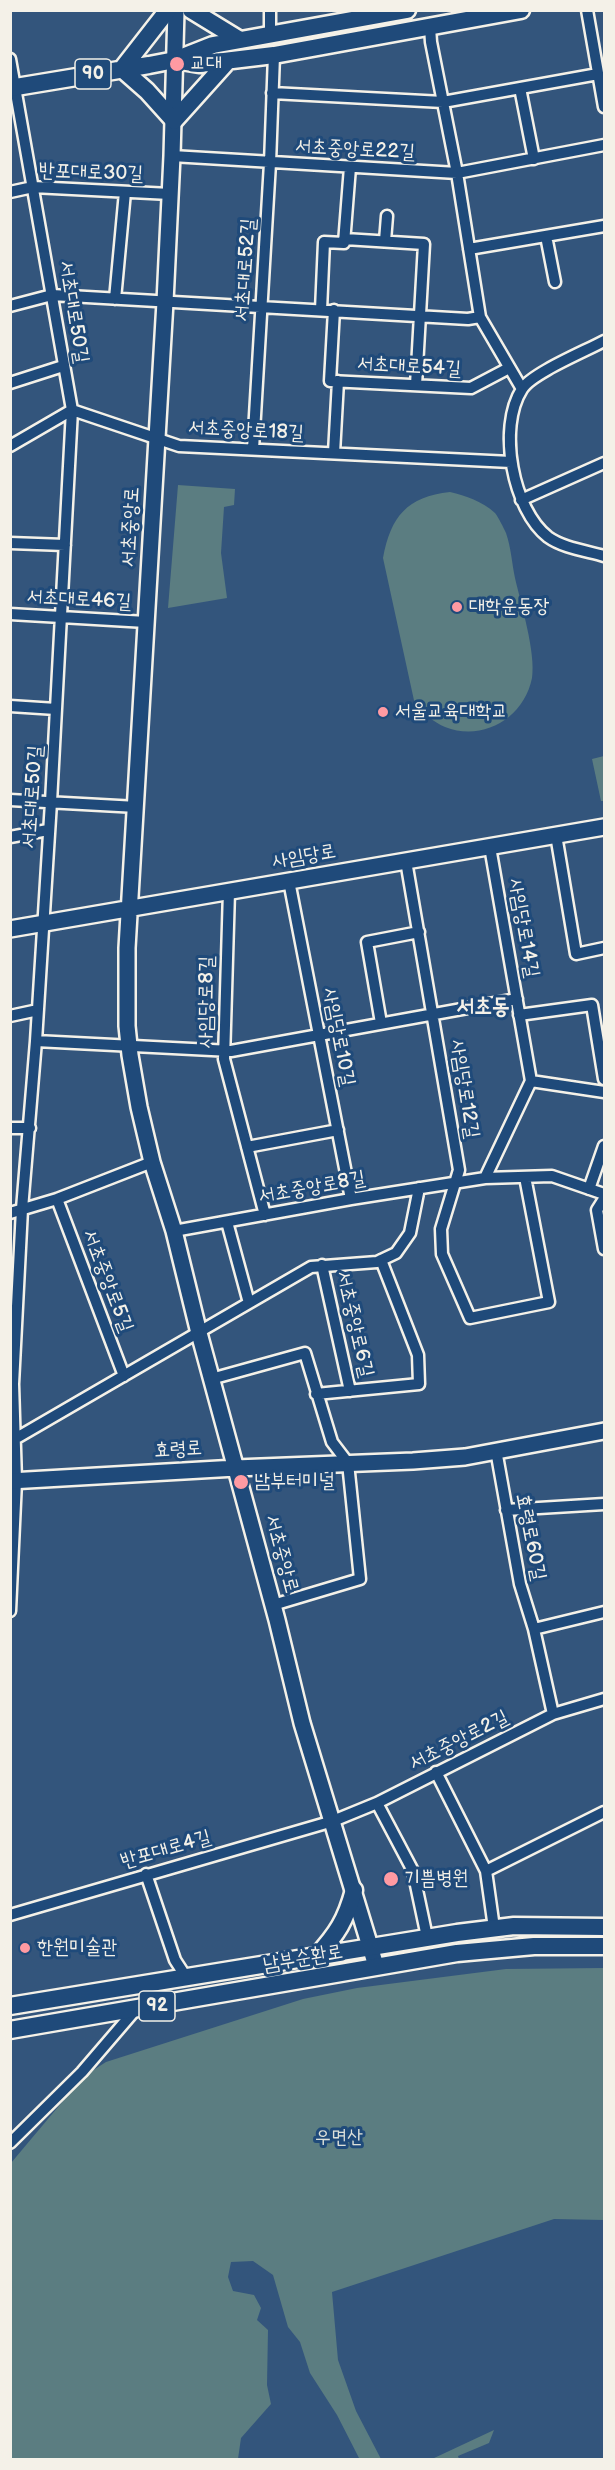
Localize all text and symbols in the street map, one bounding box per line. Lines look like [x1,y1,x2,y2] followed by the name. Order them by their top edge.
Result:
[190,52,222,76] place label: 교대
[168,55,186,73] marker: 교대
[75,59,111,89] road number: 90
[294,135,416,165] street label: 서초중앙로22길
[38,159,144,187] street label: 반포대로30길
[230,217,262,323] street label: 서초대로52길
[53,259,93,365] street label: 서초대로50길
[356,352,462,382] street label: 서초대로54길
[187,416,305,446] street label: 서초중앙로18길
[117,486,145,568] street label: 서초중앙로
[26,585,132,615] street label: 서초대로46길
[469,595,549,619] place label: 대학운동장
[450,600,464,614] marker: 대학운동장
[395,700,508,724] place label: 서울교육대학교
[376,705,390,719] marker: 서울교육대학교
[17,744,49,850] street label: 서초대로50길
[270,840,338,874] street label: 사임당로
[502,876,544,980] street label: 사임당로14길
[194,956,220,1048] street label: 사임당로8길
[317,986,359,1088] street label: 사임당로10길
[456,994,510,1020] district label: 서초동
[444,1038,484,1140] street label: 사임당로12길
[257,1167,367,1209] street label: 서초중앙로8길
[76,1226,138,1336] street label: 서초중앙로5길
[330,1268,378,1380] street label: 서초중앙로6길
[153,1437,203,1463] street label: 효령로
[254,1470,334,1494] place label: 남부터미널
[232,1473,250,1491] marker: 남부터미널
[510,1491,550,1583] street label: 효령로60길
[259,1512,303,1596] street label: 서초중앙로
[405,1706,513,1776] street label: 서초중앙로2길
[118,1826,214,1874] street label: 반포대로4길
[404,1867,468,1891] place label: 기쁨병원
[382,1870,400,1888] marker: 기쁨병원
[37,1936,117,1960] place label: 한원미술관
[261,1940,345,1978] street label: 남부순환로
[18,1941,32,1955] marker: 한원미술관
[139,1991,175,2021] road number: 92
[315,2126,363,2150] park label: 우면산

